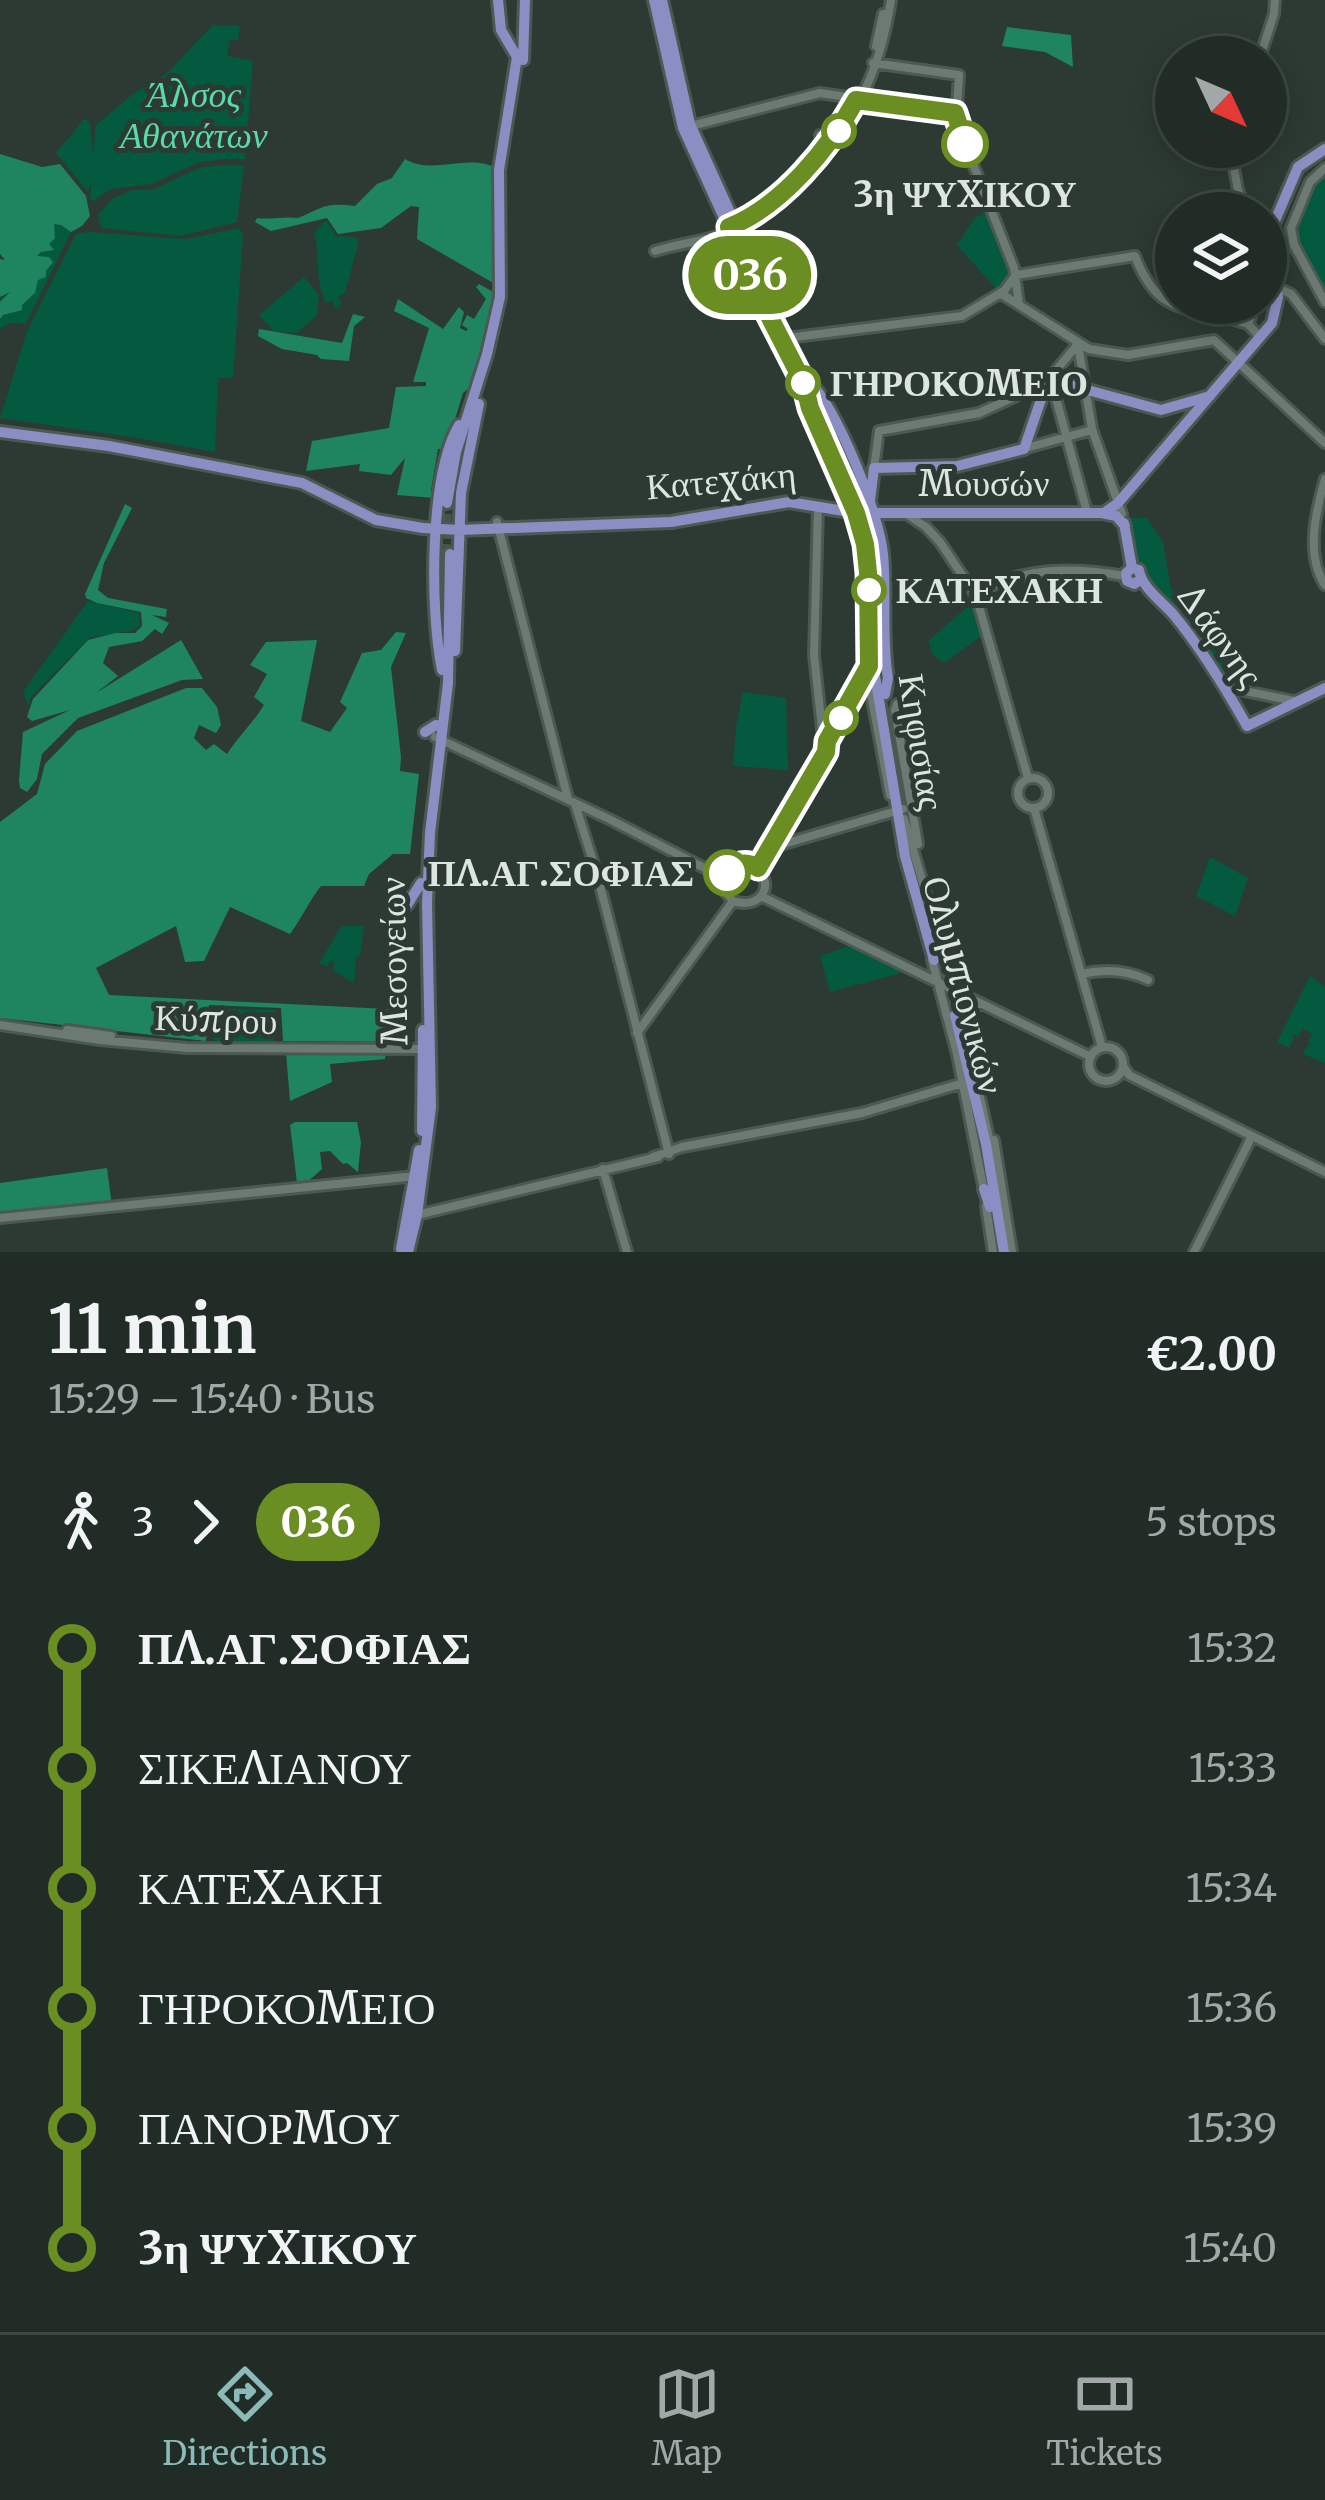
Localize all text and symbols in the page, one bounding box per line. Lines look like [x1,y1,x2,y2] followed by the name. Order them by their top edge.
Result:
[1155,36,1287,168] north arrow
[1155,36,1287,324] map controls
[118,72,268,158] park label: Άλσος Αθανάτων
[823,115,855,147] unlabelled marker
[943,122,987,166] marker: 3η ΨΥΧΙΚΟΥ
[853,172,1077,217] place label: 3η ΨΥΧΙΚΟΥ
[1155,192,1287,324] button: layers
[681,236,819,314] line badge: 036
[712,249,788,301] text: 036
[830,361,1088,406] place label: ΓΗΡΟΚΟΜΕΙΟ
[787,367,819,399] marker: ΓΗΡΟΚΟΜΕΙΟ
[644,452,798,509] street label: Κατεχάκη
[919,461,1049,506] street label: Μουσών
[896,568,1103,613] place label: ΚΑΤΕΧΑΚΗ
[1166,573,1273,696] street label: Δάφνης
[853,574,885,606] marker: ΚΑΤΕΧΑΚΗ
[889,671,954,814] street label: Κηφισίας
[825,702,857,734] unlabelled marker
[428,851,694,896] place label: ΠΛ.ΑΓ.ΣΟΦΙΑΣ
[705,851,749,895] marker: ΠΛ.ΑΓ.ΣΟΦΙΑΣ
[913,871,1014,1099] street label: Ολυμπιονικών
[370,876,417,1045] street label: Μεσογείων
[154,995,278,1044] street label: Κύπρου
[48,1288,257,1371] text: 11 min
[1145,1326,1277,1382] text: €2.00
[48,1375,375,1424] text: 15:29 – 15:40 · Bus
[48,1489,114,1555] icon: walk
[172,1489,238,1555] icon: forward
[280,1496,356,1548] text: 036
[132,1498,154,1547] text: 3
[1145,1498,1277,1547] text: 5 stops
[138,1620,471,1676] text: ΠΛ.ΑΓ.ΣΟΦΙΑΣ
[1187,1624,1277,1673] text: 15:32
[138,1740,412,1796] text: ΣΙΚΕΛΙΑΝΟΥ
[1189,1744,1277,1793] text: 15:33
[138,1860,383,1916] text: ΚΑΤΕΧΑΚΗ
[1186,1864,1277,1913] text: 15:34
[138,1980,435,2036] text: ΓΗΡΟΚΟΜΕΙΟ
[1186,1984,1277,2033] text: 15:36
[138,2100,400,2156] text: ΠΑΝΟΡΜΟΥ
[1187,2104,1277,2153] text: 15:39
[138,2220,417,2276] text: 3η ΨΥΧΙΚΟΥ
[1184,2224,1277,2273] text: 15:40
[162,2361,327,2474] tab: Directions
[652,2361,722,2474] tab: Map
[1046,2361,1163,2474] tab: Tickets

